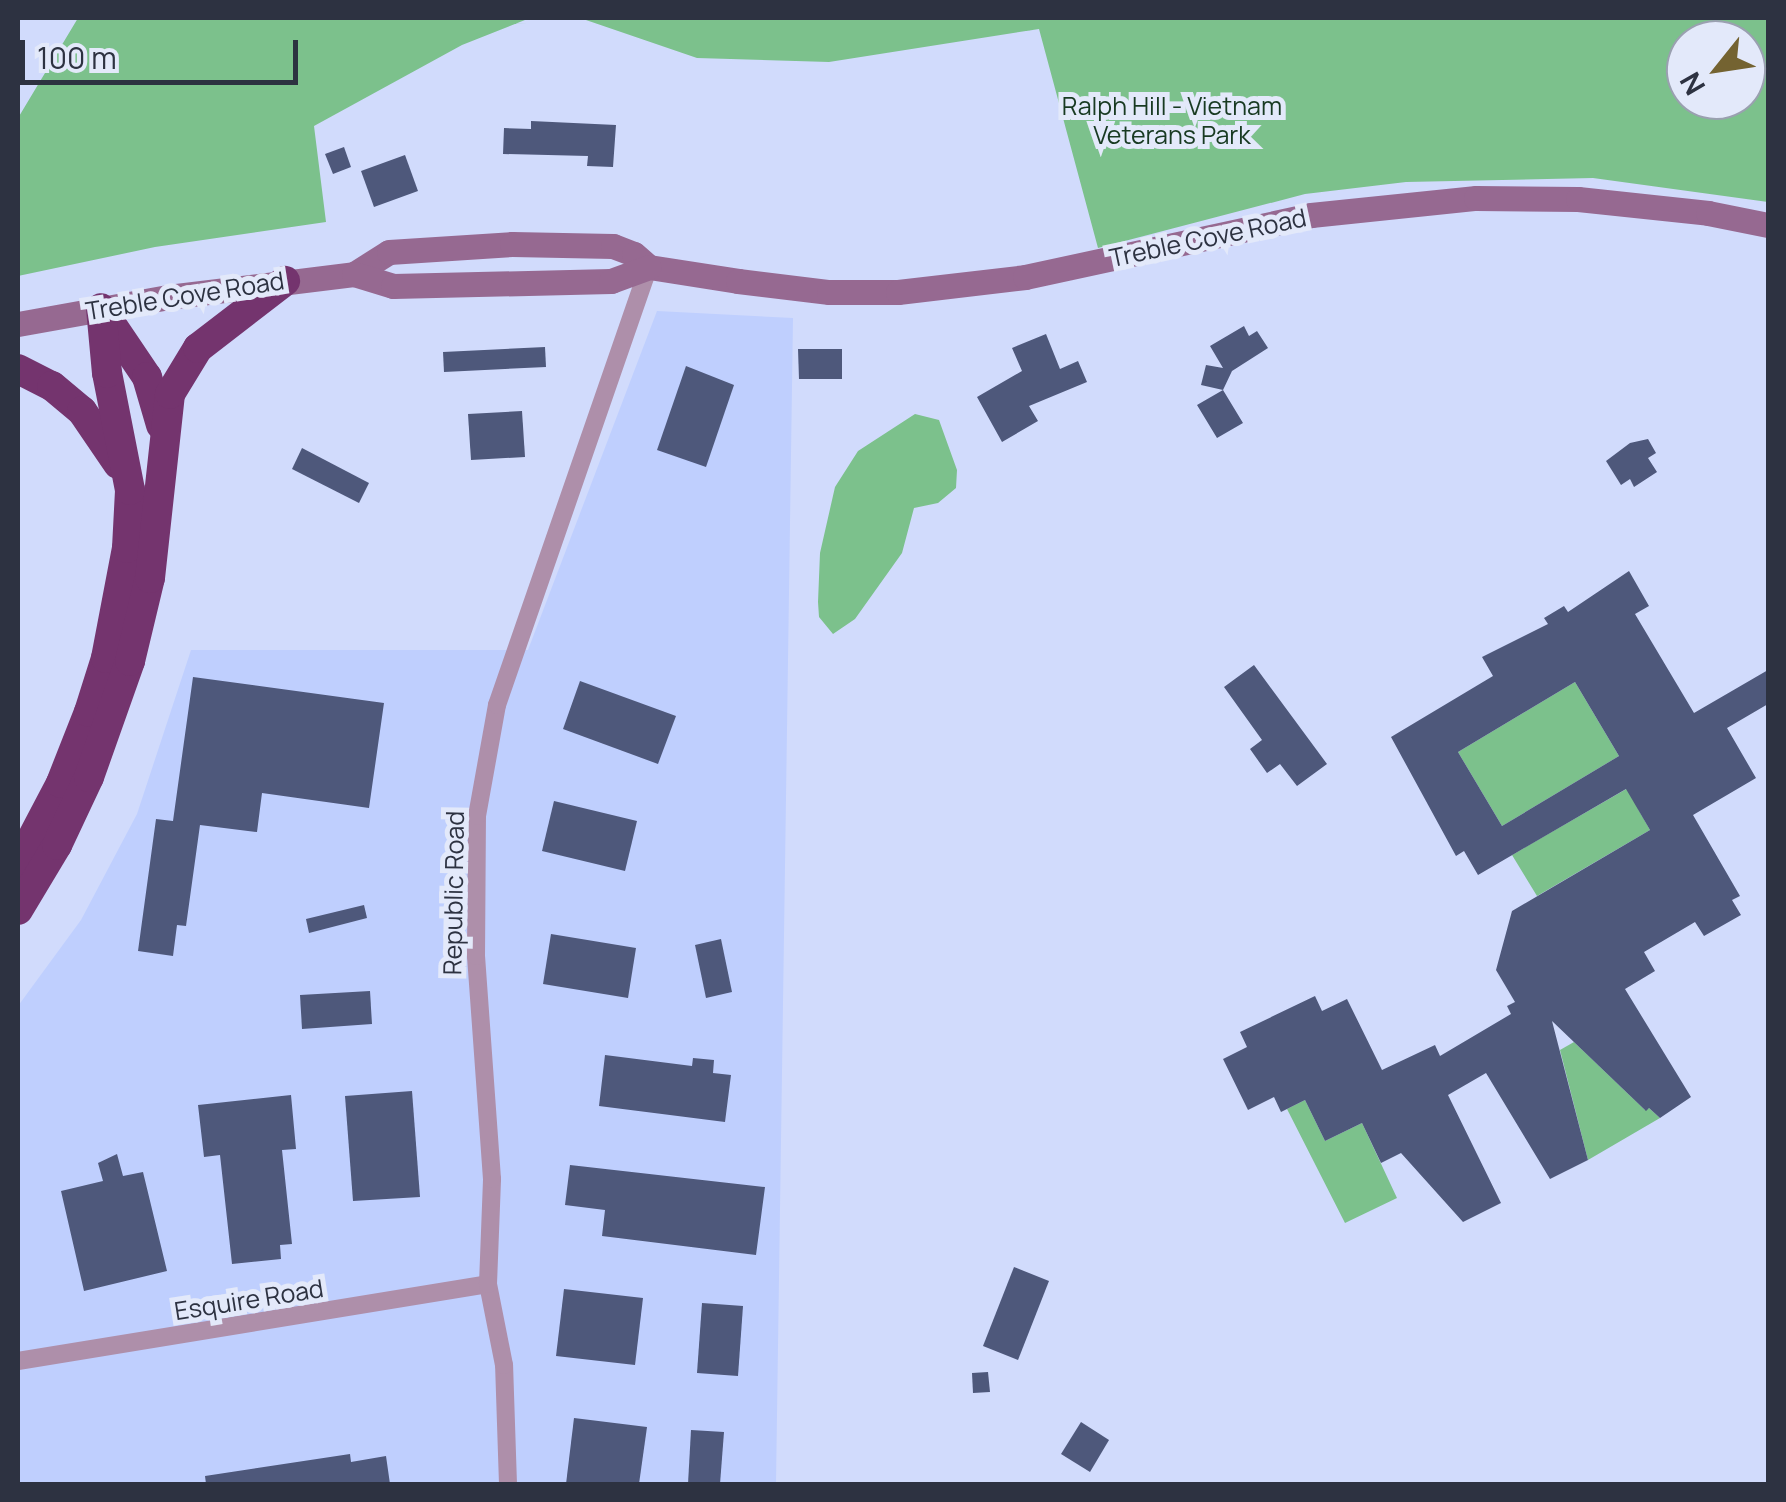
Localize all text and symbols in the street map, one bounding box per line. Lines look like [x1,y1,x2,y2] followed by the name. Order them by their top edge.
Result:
[25,20,302,82] scale bar
[1666,20,1766,120] north arrow
[37,37,117,78] text: 100 m
[1670,66,1713,102] text: N
[1062,92,1282,151] park label: Ralph Hill - Vietnam Veterans Park
[1107,202,1309,274] street label: Treble Cove Road
[84,266,286,326] street label: Treble Cove Road
[438,811,470,975] street label: Republic Road
[172,1273,326,1327] street label: Esquire Road

